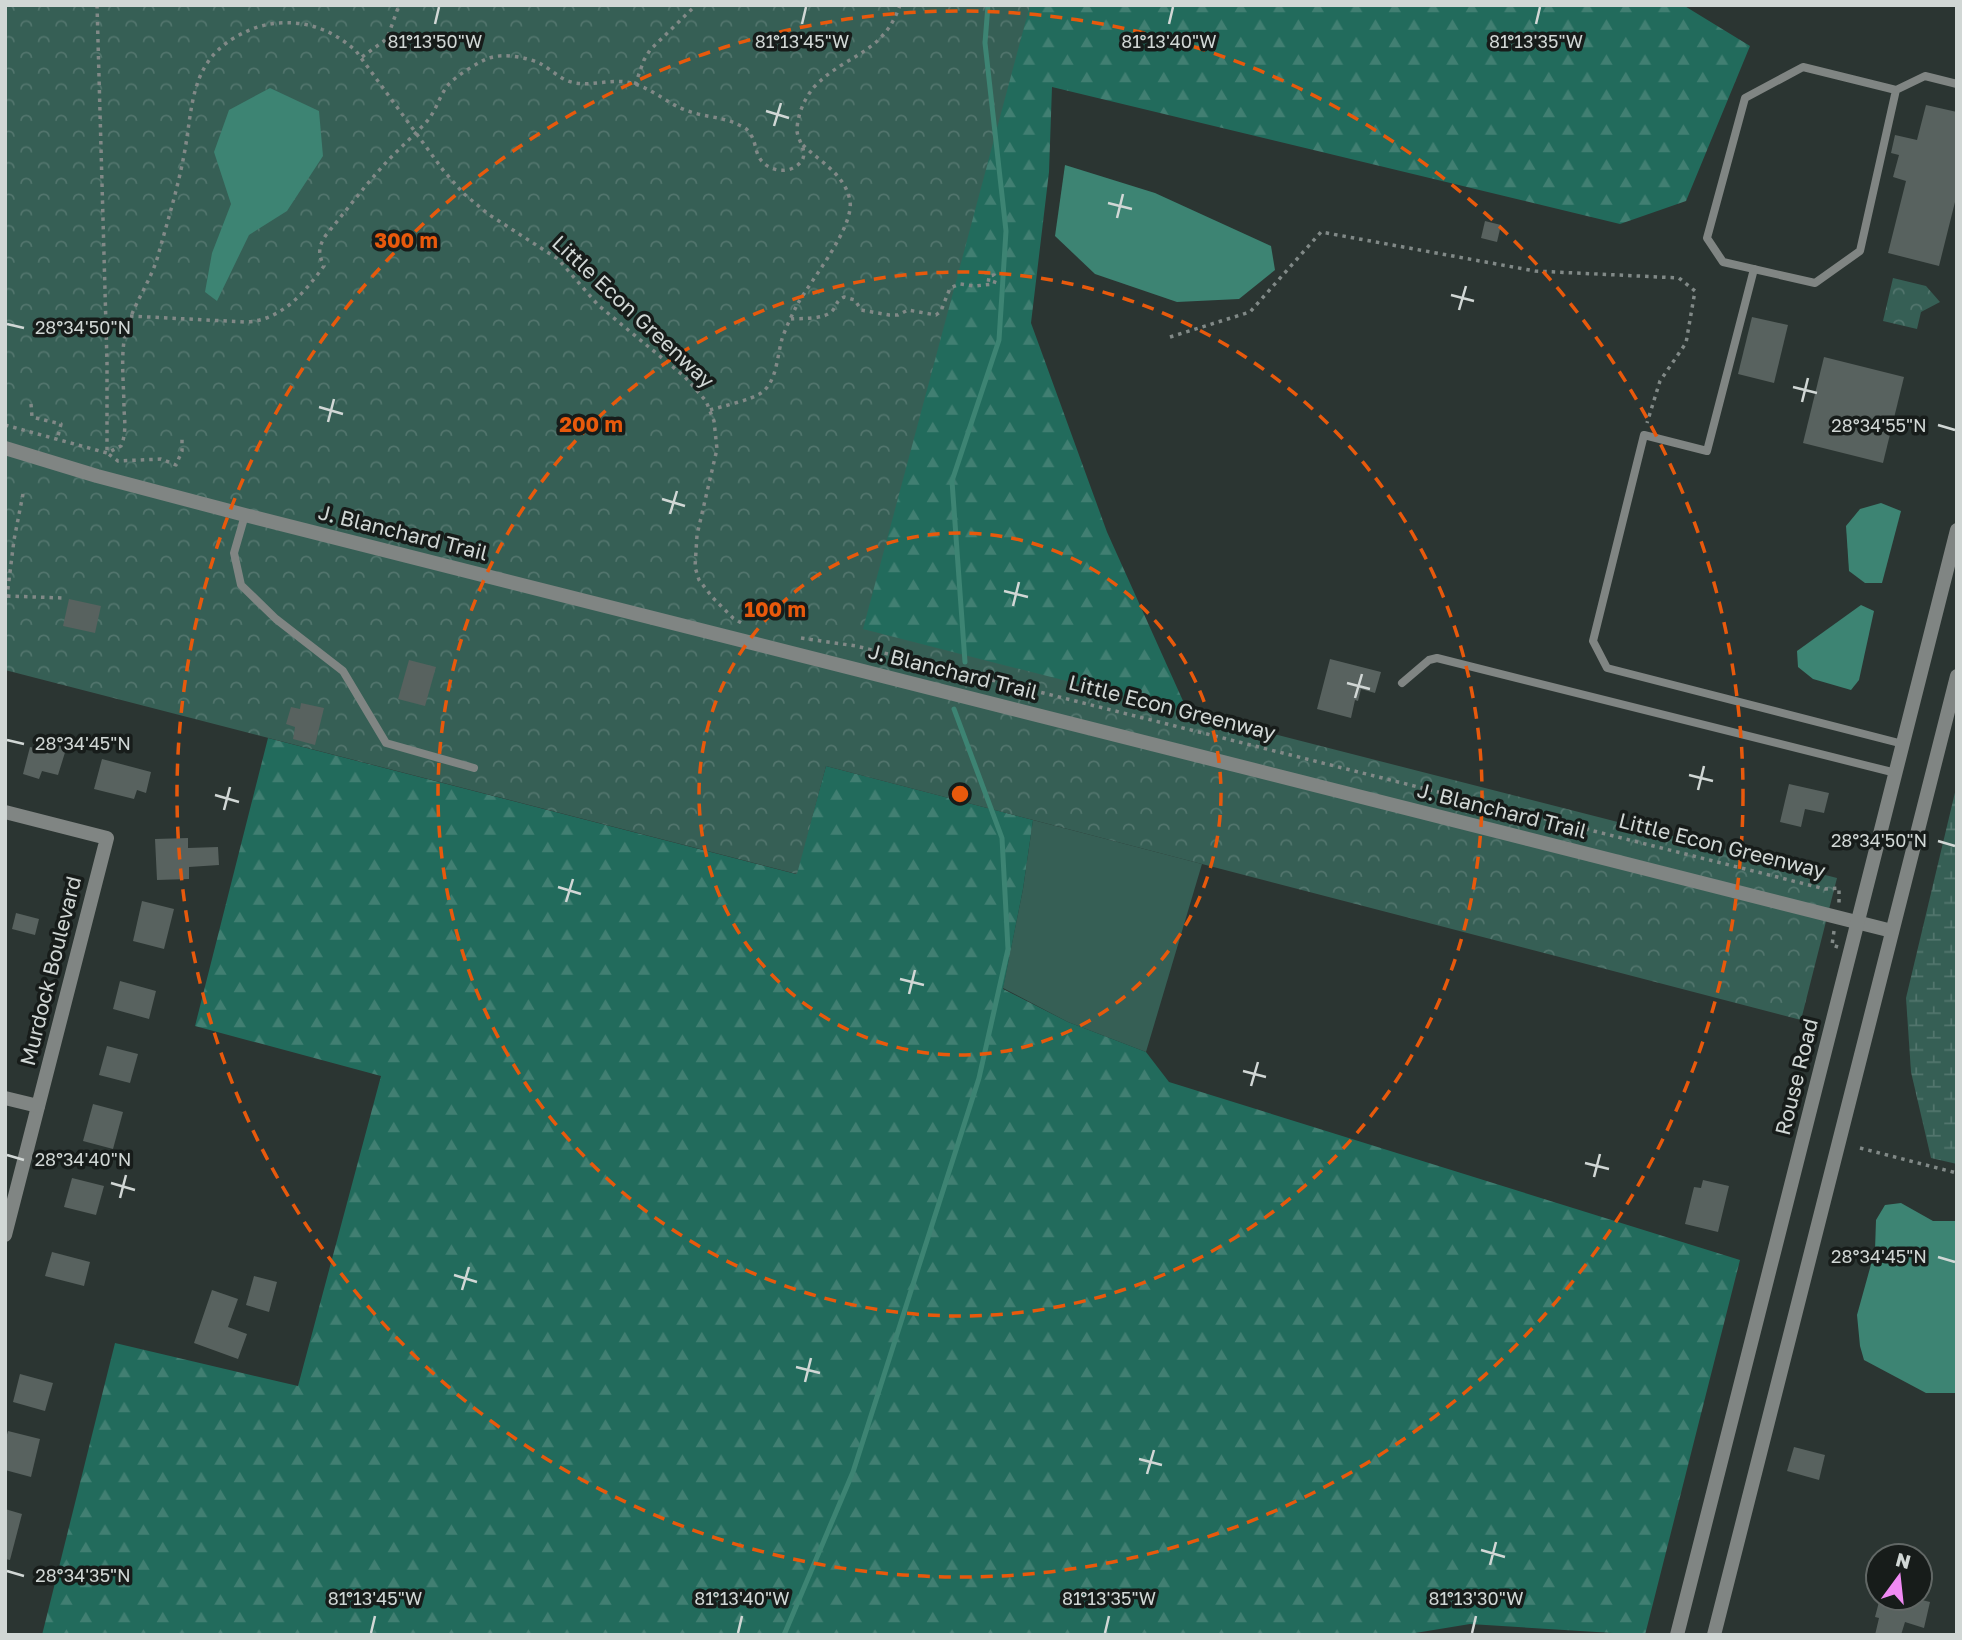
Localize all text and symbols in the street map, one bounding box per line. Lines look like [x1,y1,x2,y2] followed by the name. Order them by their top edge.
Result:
[388,30,482,52] text: 81°13'50"W
[755,30,849,52] text: 81°13'45"W
[1121,30,1217,52] text: 81°13'40"W
[1489,30,1583,52] text: 81°13'35"W
[374,227,438,253] text: 300 m
[547,229,720,393] street label: Little Econ Greenway
[35,316,131,338] text: 28°34'50"N
[559,411,623,437] text: 200 m
[1831,414,1927,436] text: 28°34'55"N
[316,498,491,566] street label: J. Blanchard Trail
[744,596,806,622] text: 100 m
[866,637,1041,705] street label: J. Blanchard Trail
[1066,669,1279,745] street label: Little Econ Greenway
[35,732,131,754] text: 28°34'45"N
[1415,776,1590,844] street label: J. Blanchard Trail
[948,782,972,806] centre of rings
[1616,807,1829,883] street label: Little Econ Greenway
[1831,829,1927,851] text: 28°34'50"N
[14,873,86,1068] street label: Murdock Boulevard
[1769,1016,1823,1138] street label: Rouse Road
[35,1148,131,1170] text: 28°34'40"N
[1831,1245,1927,1267] text: 28°34'45"N
[1864,1542,1934,1612] north arrow
[1894,1547,1913,1573] text: N
[35,1564,131,1586] text: 28°34'35"N
[328,1587,422,1609] text: 81°13'45"W
[694,1587,790,1609] text: 81°13'40"W
[1062,1587,1156,1609] text: 81°13'35"W
[1429,1587,1523,1609] text: 81°13'30"W

